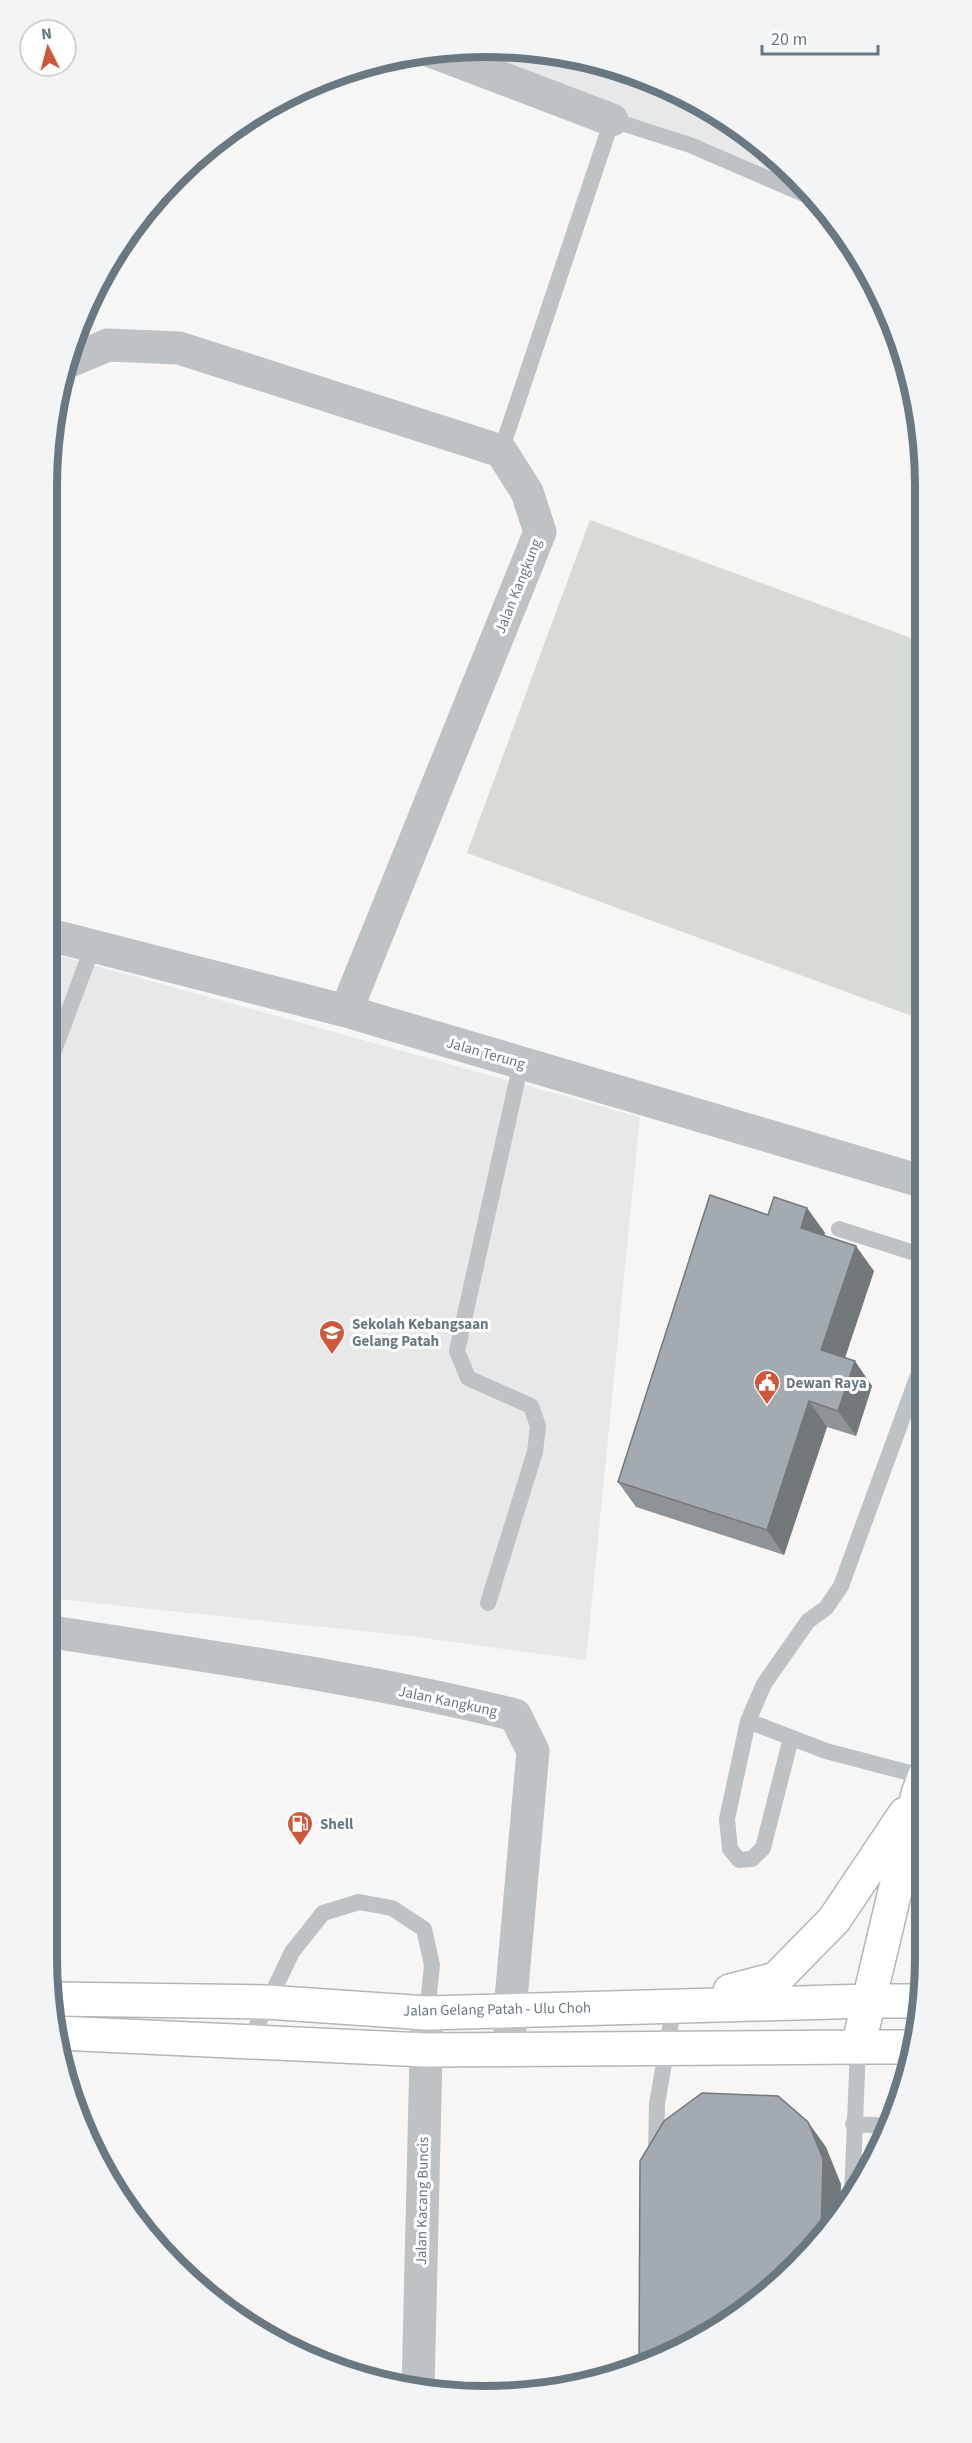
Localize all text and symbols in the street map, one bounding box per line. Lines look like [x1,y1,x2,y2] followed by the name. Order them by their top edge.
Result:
[18,18,78,78] north arrow
[762,18,878,56] scale bar
[40,23,53,46] text: N
[771,27,807,52] text: 20 m
[490,535,547,637] street label: Jalan Kangkung
[444,1032,528,1075] street label: Jalan Terung
[352,1314,489,1352] place label: Sekolah Kebangsaan Gelang Patah
[317,1318,347,1356] school or university icon: Sekolah Kebangsaan Gelang Patah
[752,1368,782,1406] public building icon: Dewan Raya
[786,1373,867,1394] place label: Dewan Raya
[397,1681,500,1722] street label: Jalan Kangkung
[285,1809,315,1847] fuel station icon: Shell
[320,1814,354,1835] place label: Shell
[403,1997,591,2022] street label: Jalan Gelang Patah - Ulu Choh
[411,2137,434,2265] street label: Jalan Kacang Buncis

